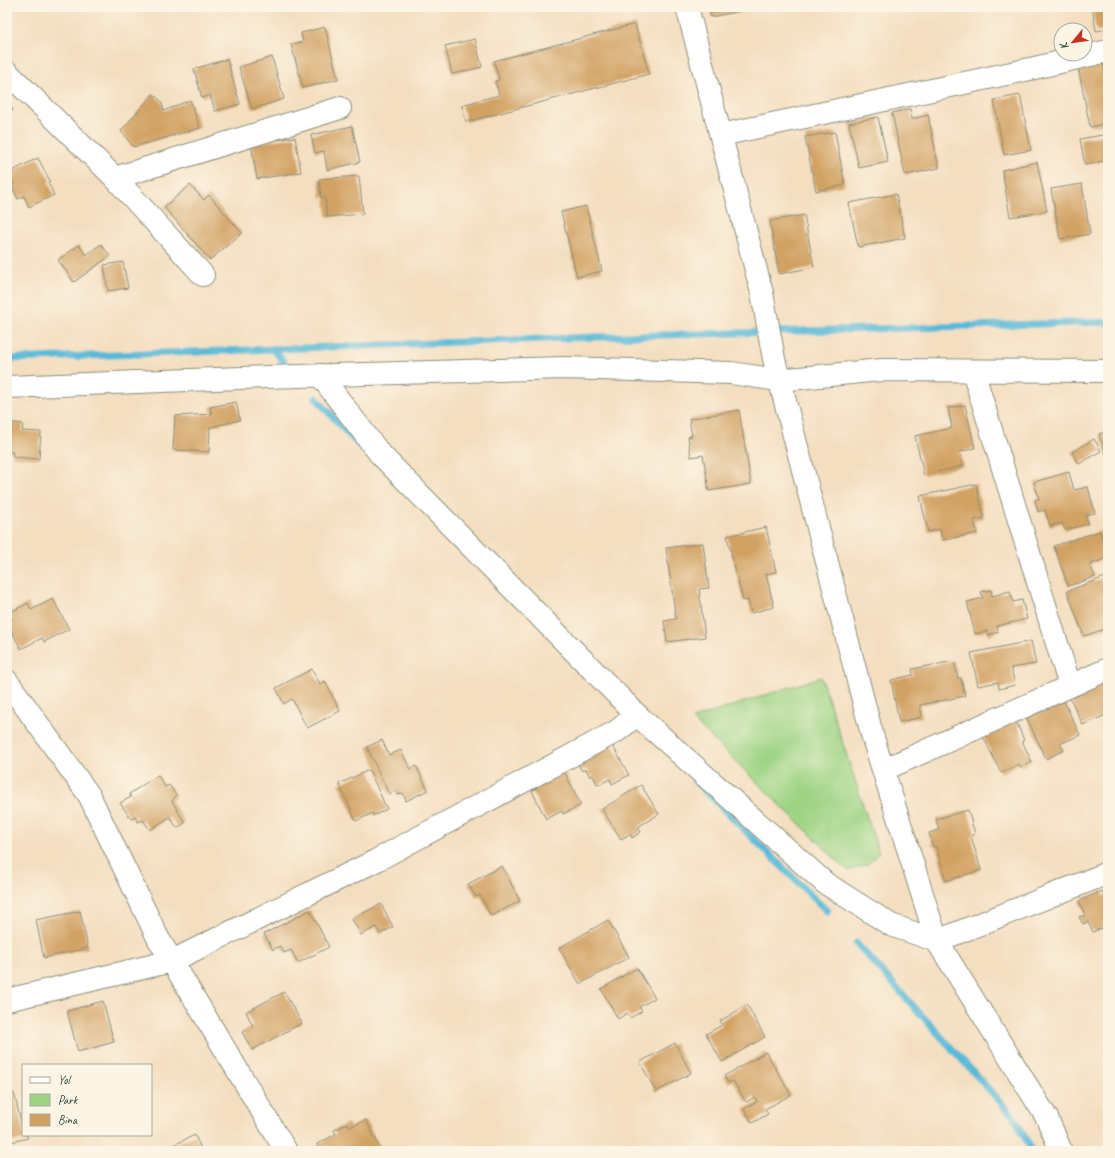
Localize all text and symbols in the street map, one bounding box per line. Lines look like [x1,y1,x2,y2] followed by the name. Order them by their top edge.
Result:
[1053,22,1093,62] north arrow
[1056,39,1072,53] text: K
[22,1064,152,1136] legend
[58,1072,72,1088] text: Yol
[58,1092,79,1108] text: Park
[58,1112,78,1128] text: Bina

